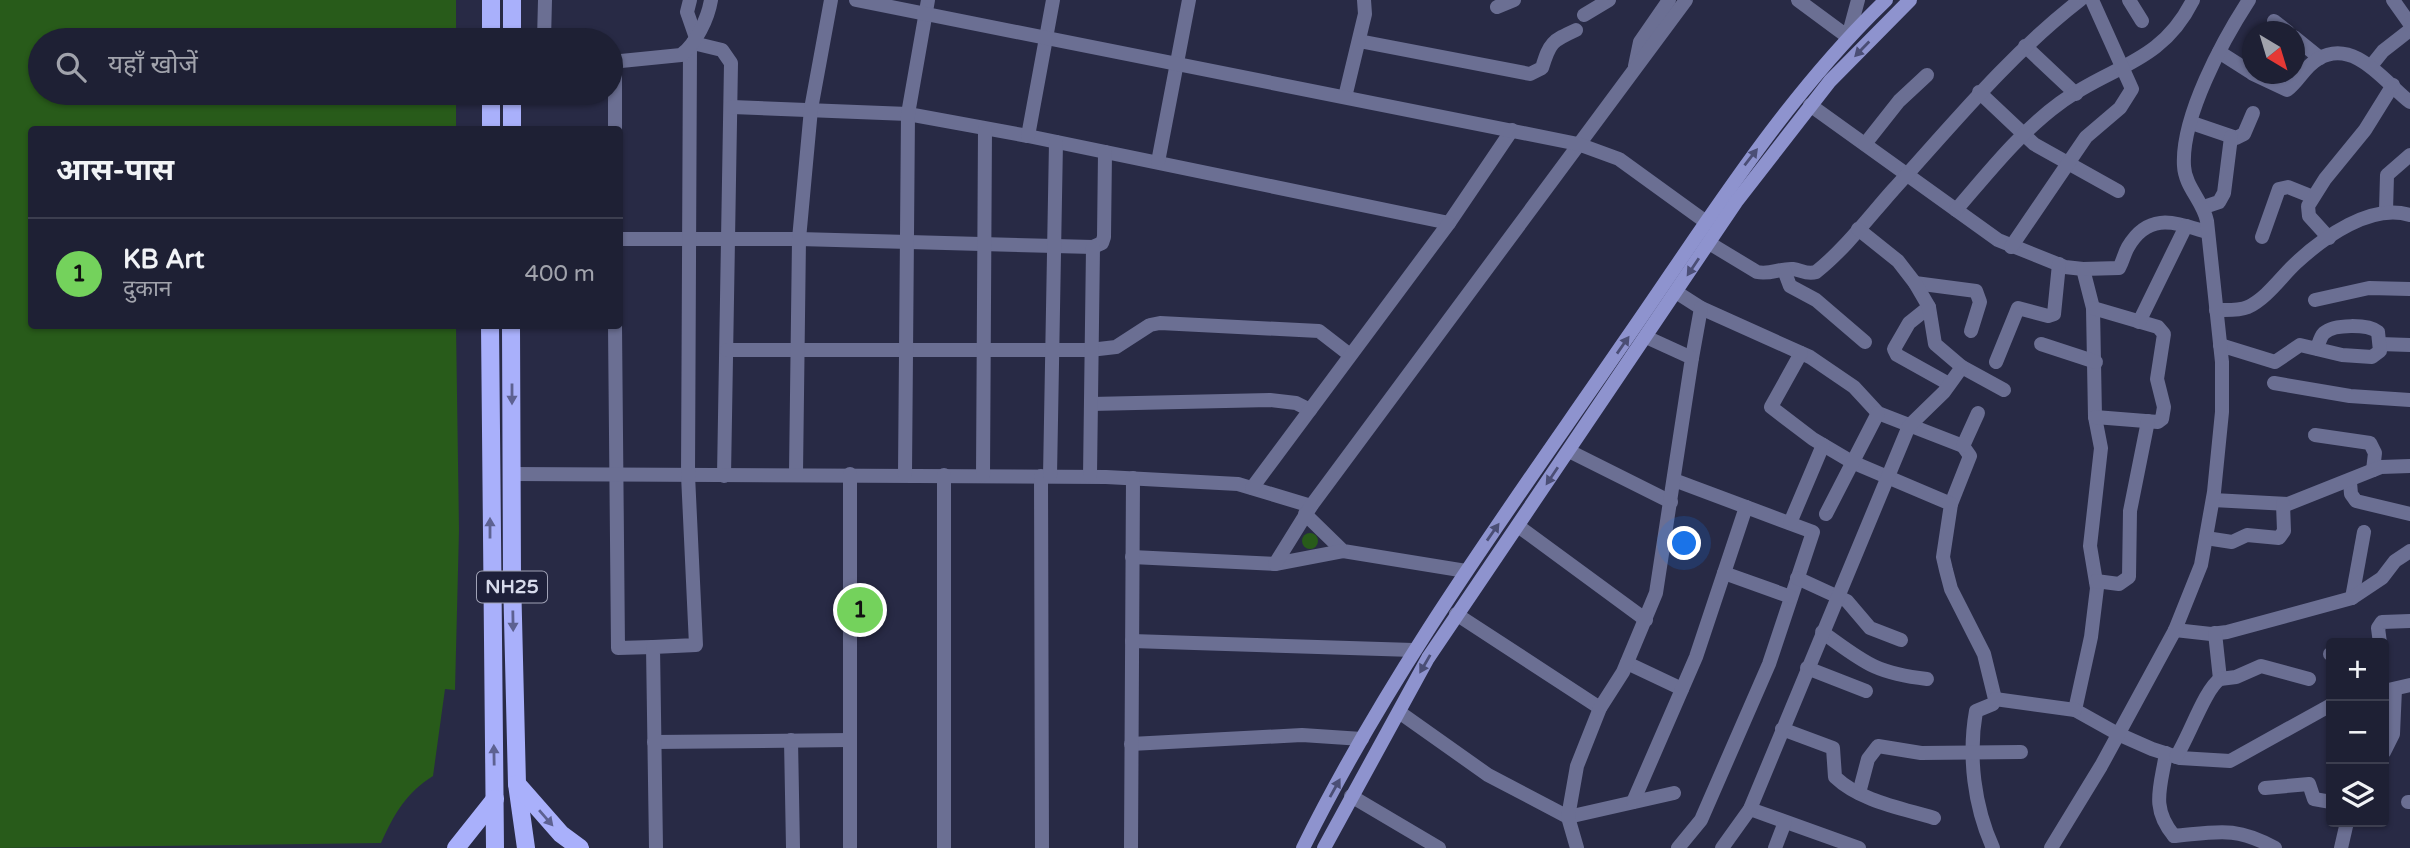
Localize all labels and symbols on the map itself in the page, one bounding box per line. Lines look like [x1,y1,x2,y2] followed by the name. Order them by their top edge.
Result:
[2242,21,2305,84] north arrow
[1853,40,1870,57] one-way arrow
[1744,149,1759,167] one-way arrow
[1686,258,1700,276] one-way arrow
[1616,336,1630,354] one-way arrow
[506,383,517,405] one-way arrow
[1545,467,1559,485] one-way arrow
[485,517,496,539] one-way arrow
[1486,522,1499,541] one-way arrow
[1667,526,1701,560] your location
[477,572,547,602] road number: NH25
[837,584,883,636] pin: 1
[507,610,519,632] one-way arrow
[1419,655,1431,674] one-way arrow
[488,744,500,766] one-way arrow
[1329,778,1341,797] one-way arrow
[538,809,554,826] one-way arrow

